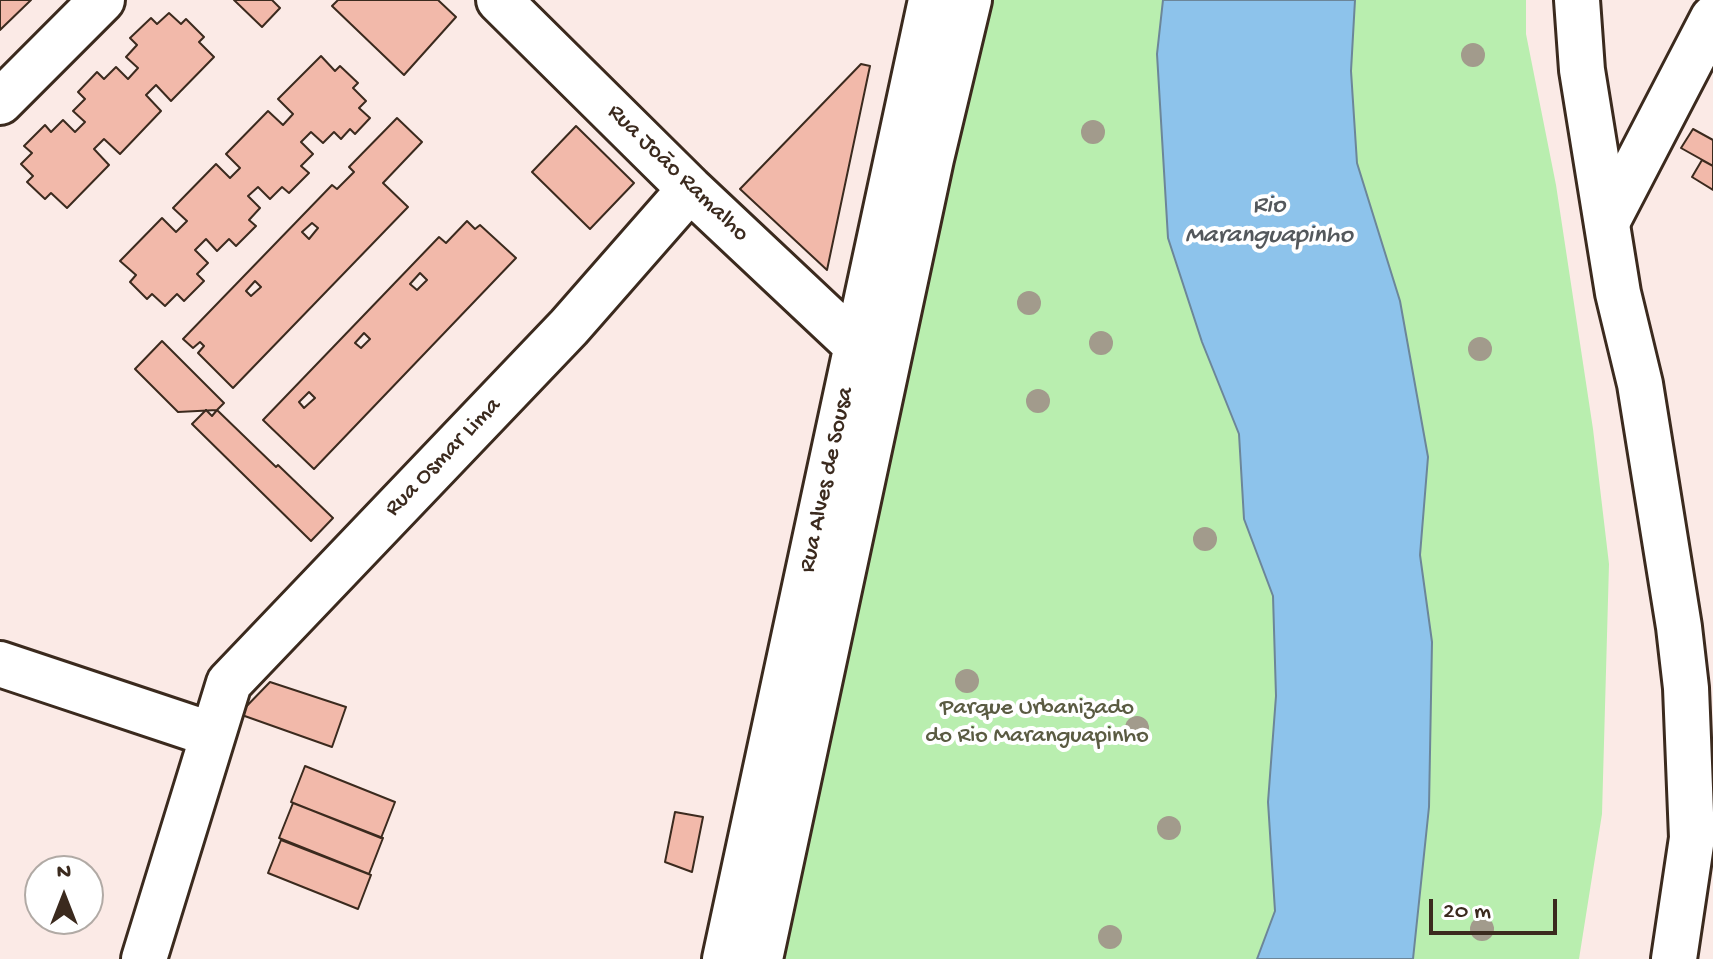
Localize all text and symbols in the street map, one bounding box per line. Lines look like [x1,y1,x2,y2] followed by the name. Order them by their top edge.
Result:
[600,99,754,249] street label: Rua João Ramalho
[1185,191,1353,252] water label: Rio Maranguapinho
[794,385,862,575] street label: Rua Alves de Sousa
[380,392,508,524] street label: Rua Osmar Lima
[925,695,1149,751] park label: Parque Urbanizado do Rio Maranguapinho
[24,855,104,935] north arrow
[57,860,71,886] text: N
[1433,883,1561,933] scale bar
[1443,898,1491,927] text: 20 m

